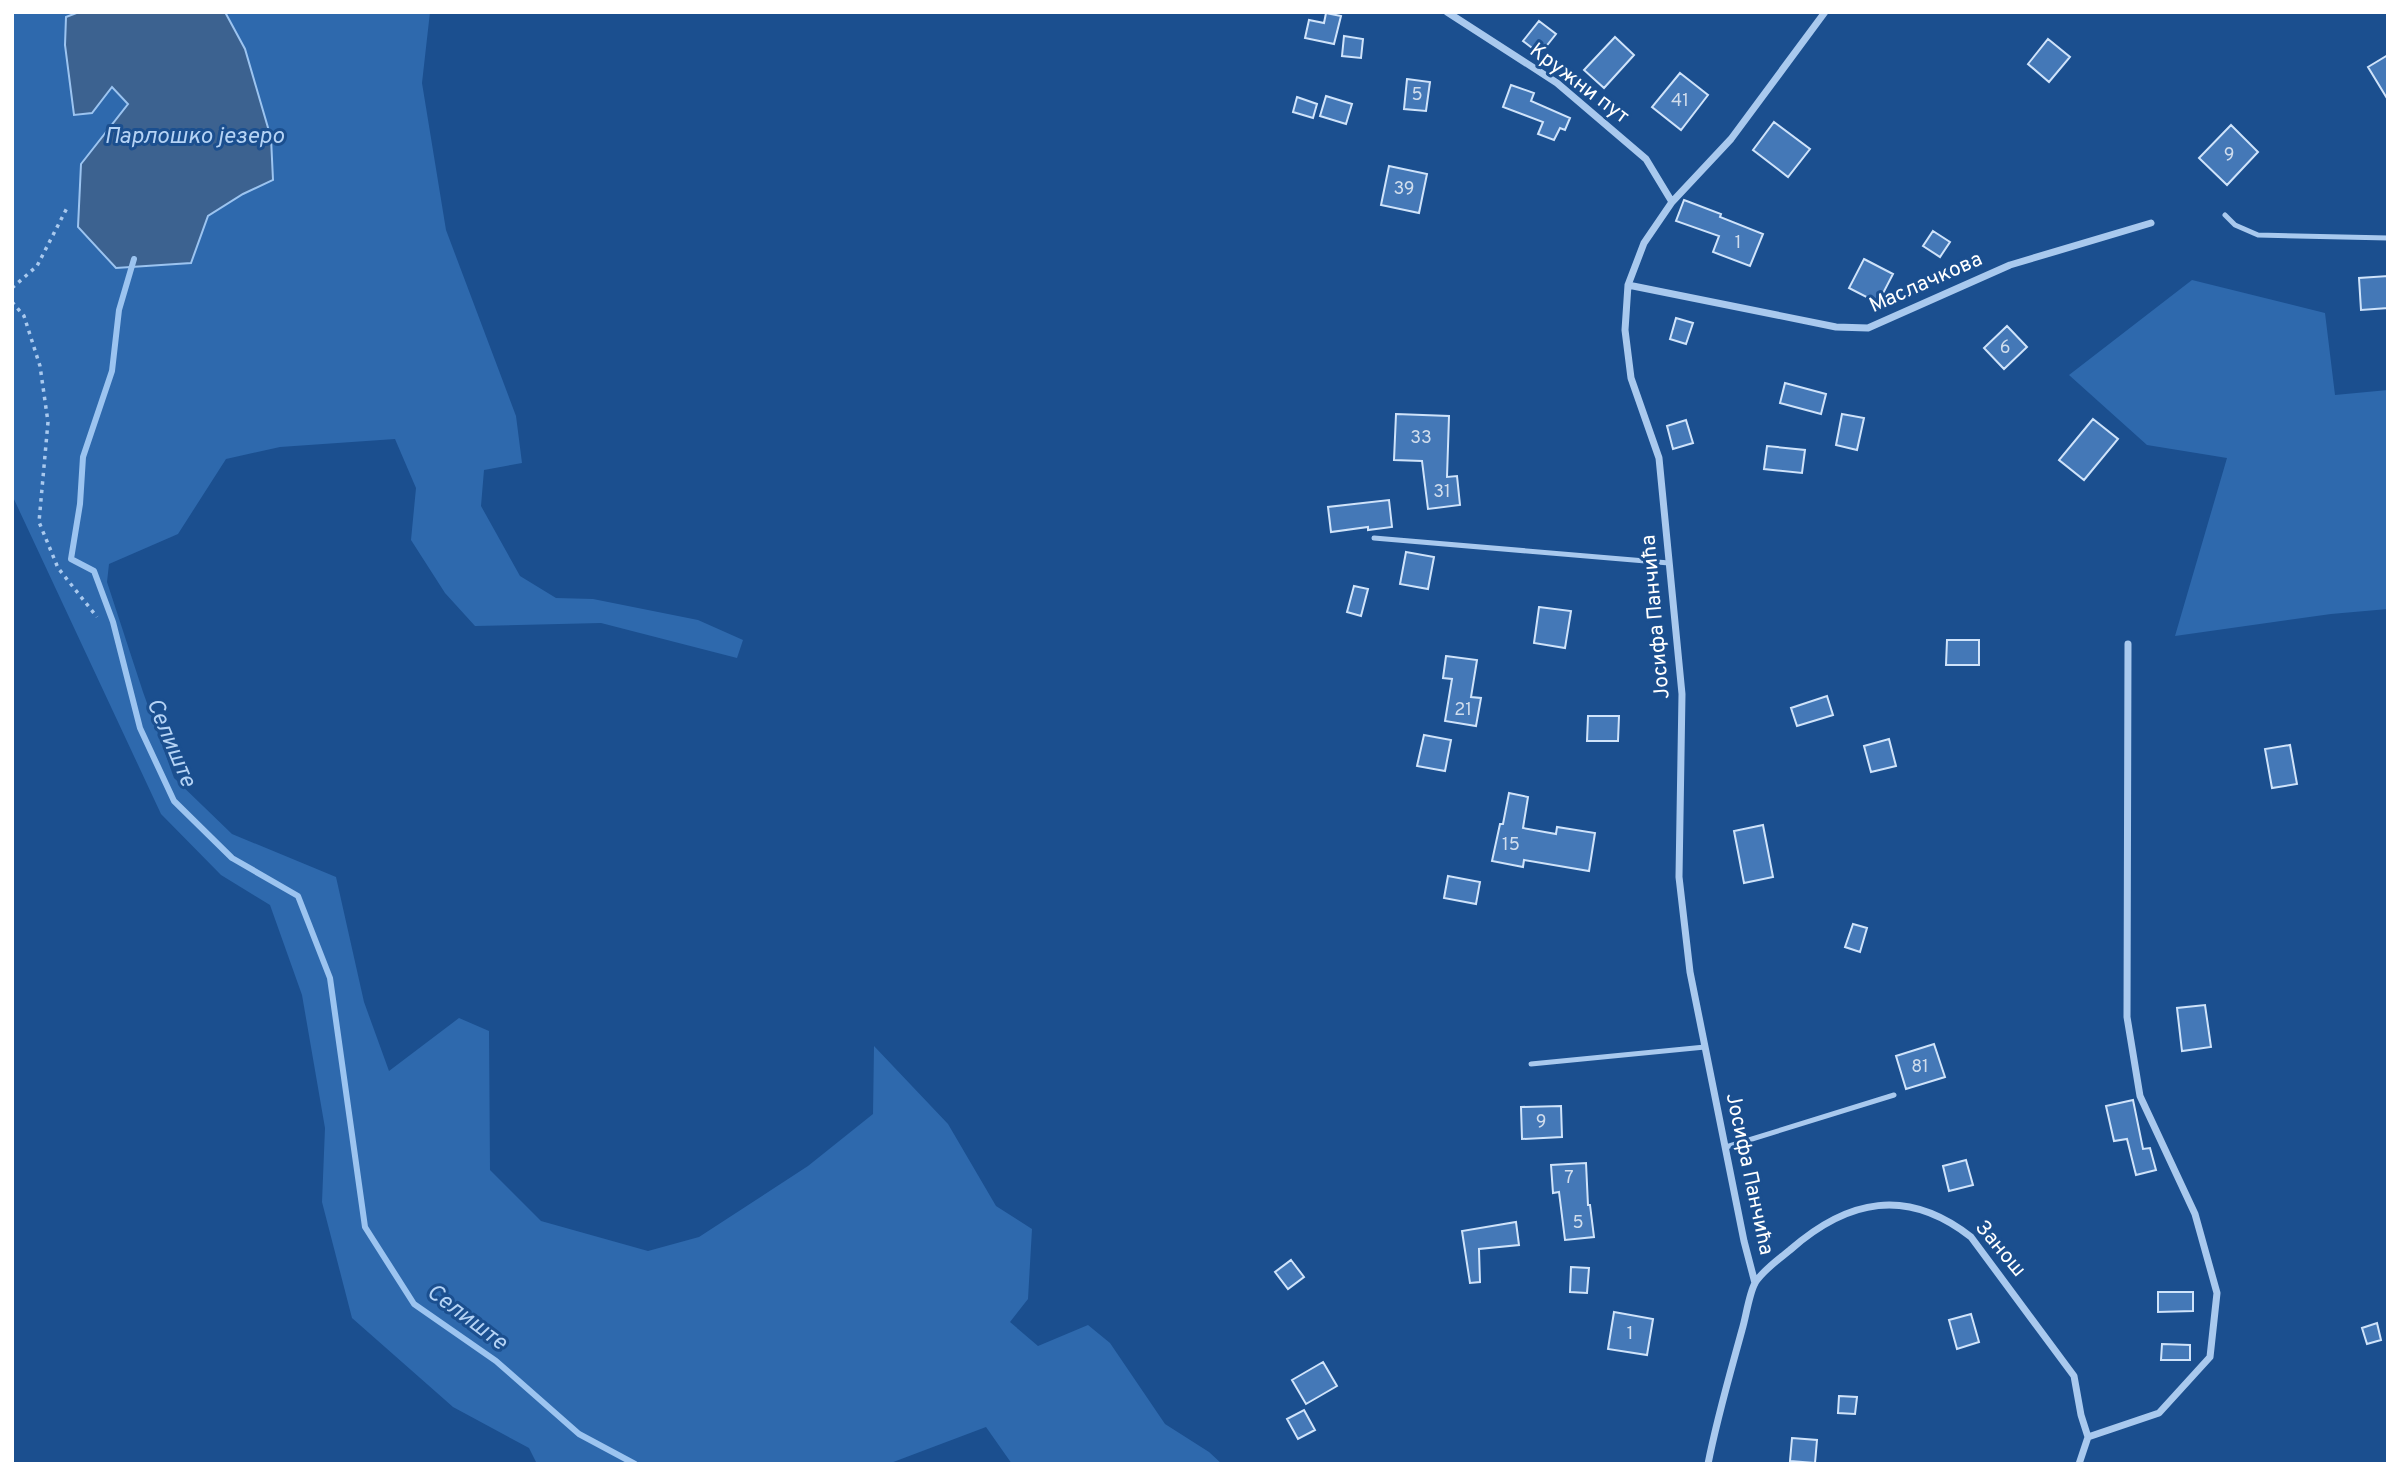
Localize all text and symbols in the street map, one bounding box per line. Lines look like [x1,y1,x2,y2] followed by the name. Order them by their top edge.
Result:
[1524,38,1634,130] street label: Кружни пут
[1411,84,1423,107] house number: 5
[1671,90,1689,113] house number: 41
[104,123,285,152] water label: Парлошко језеро
[2224,144,2234,167] house number: 9
[1393,178,1415,201] house number: 39
[1735,232,1741,255] house number: 1
[1865,246,1987,320] street label: Маслачкова
[2000,337,2010,360] house number: 6
[1410,427,1432,450] house number: 33
[1433,481,1451,504] house number: 31
[1635,534,1677,700] street label: Јосифа Панчића
[138,694,202,793] water label: Селиште
[1454,699,1472,722] house number: 21
[1502,834,1520,857] house number: 15
[1911,1056,1929,1079] house number: 81
[1719,1090,1779,1258] street label: Јосифа Панчића
[1536,1111,1546,1134] house number: 9
[1564,1167,1574,1190] house number: 7
[1572,1212,1584,1235] house number: 5
[1968,1215,2032,1283] street label: Занош
[420,1278,513,1358] water label: Селиште
[1627,1323,1633,1346] house number: 1

